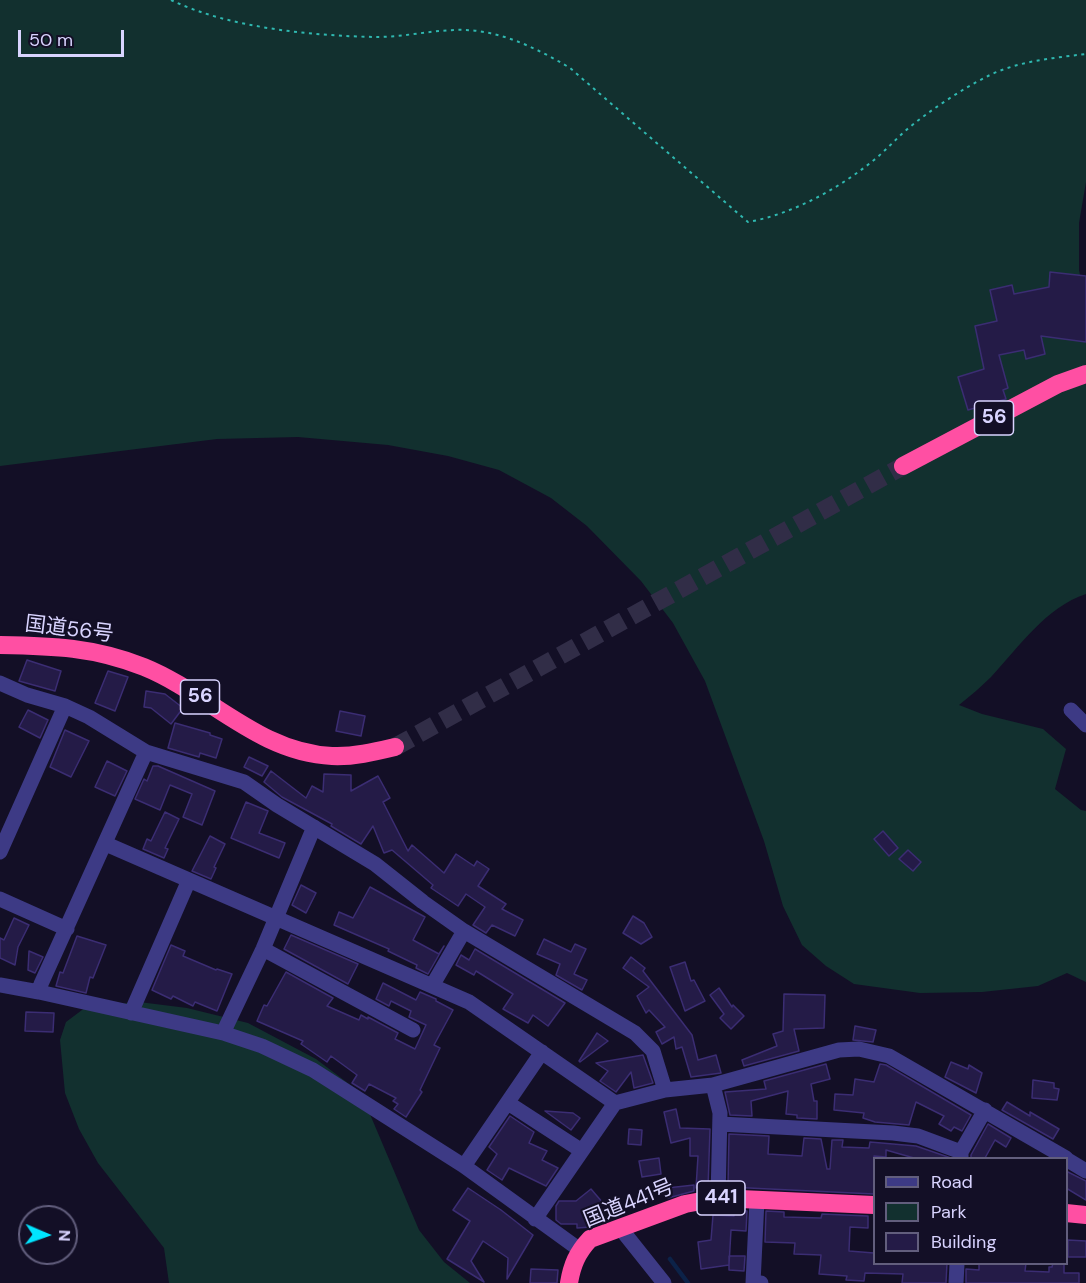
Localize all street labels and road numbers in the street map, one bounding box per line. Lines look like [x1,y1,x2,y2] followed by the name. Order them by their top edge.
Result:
[974,401,1014,435] road number: 56
[23,612,115,648] street label: 国道56号
[180,680,220,714] road number: 56
[580,1175,678,1233] street label: 国道441号
[697,1181,745,1215] road number: 441

